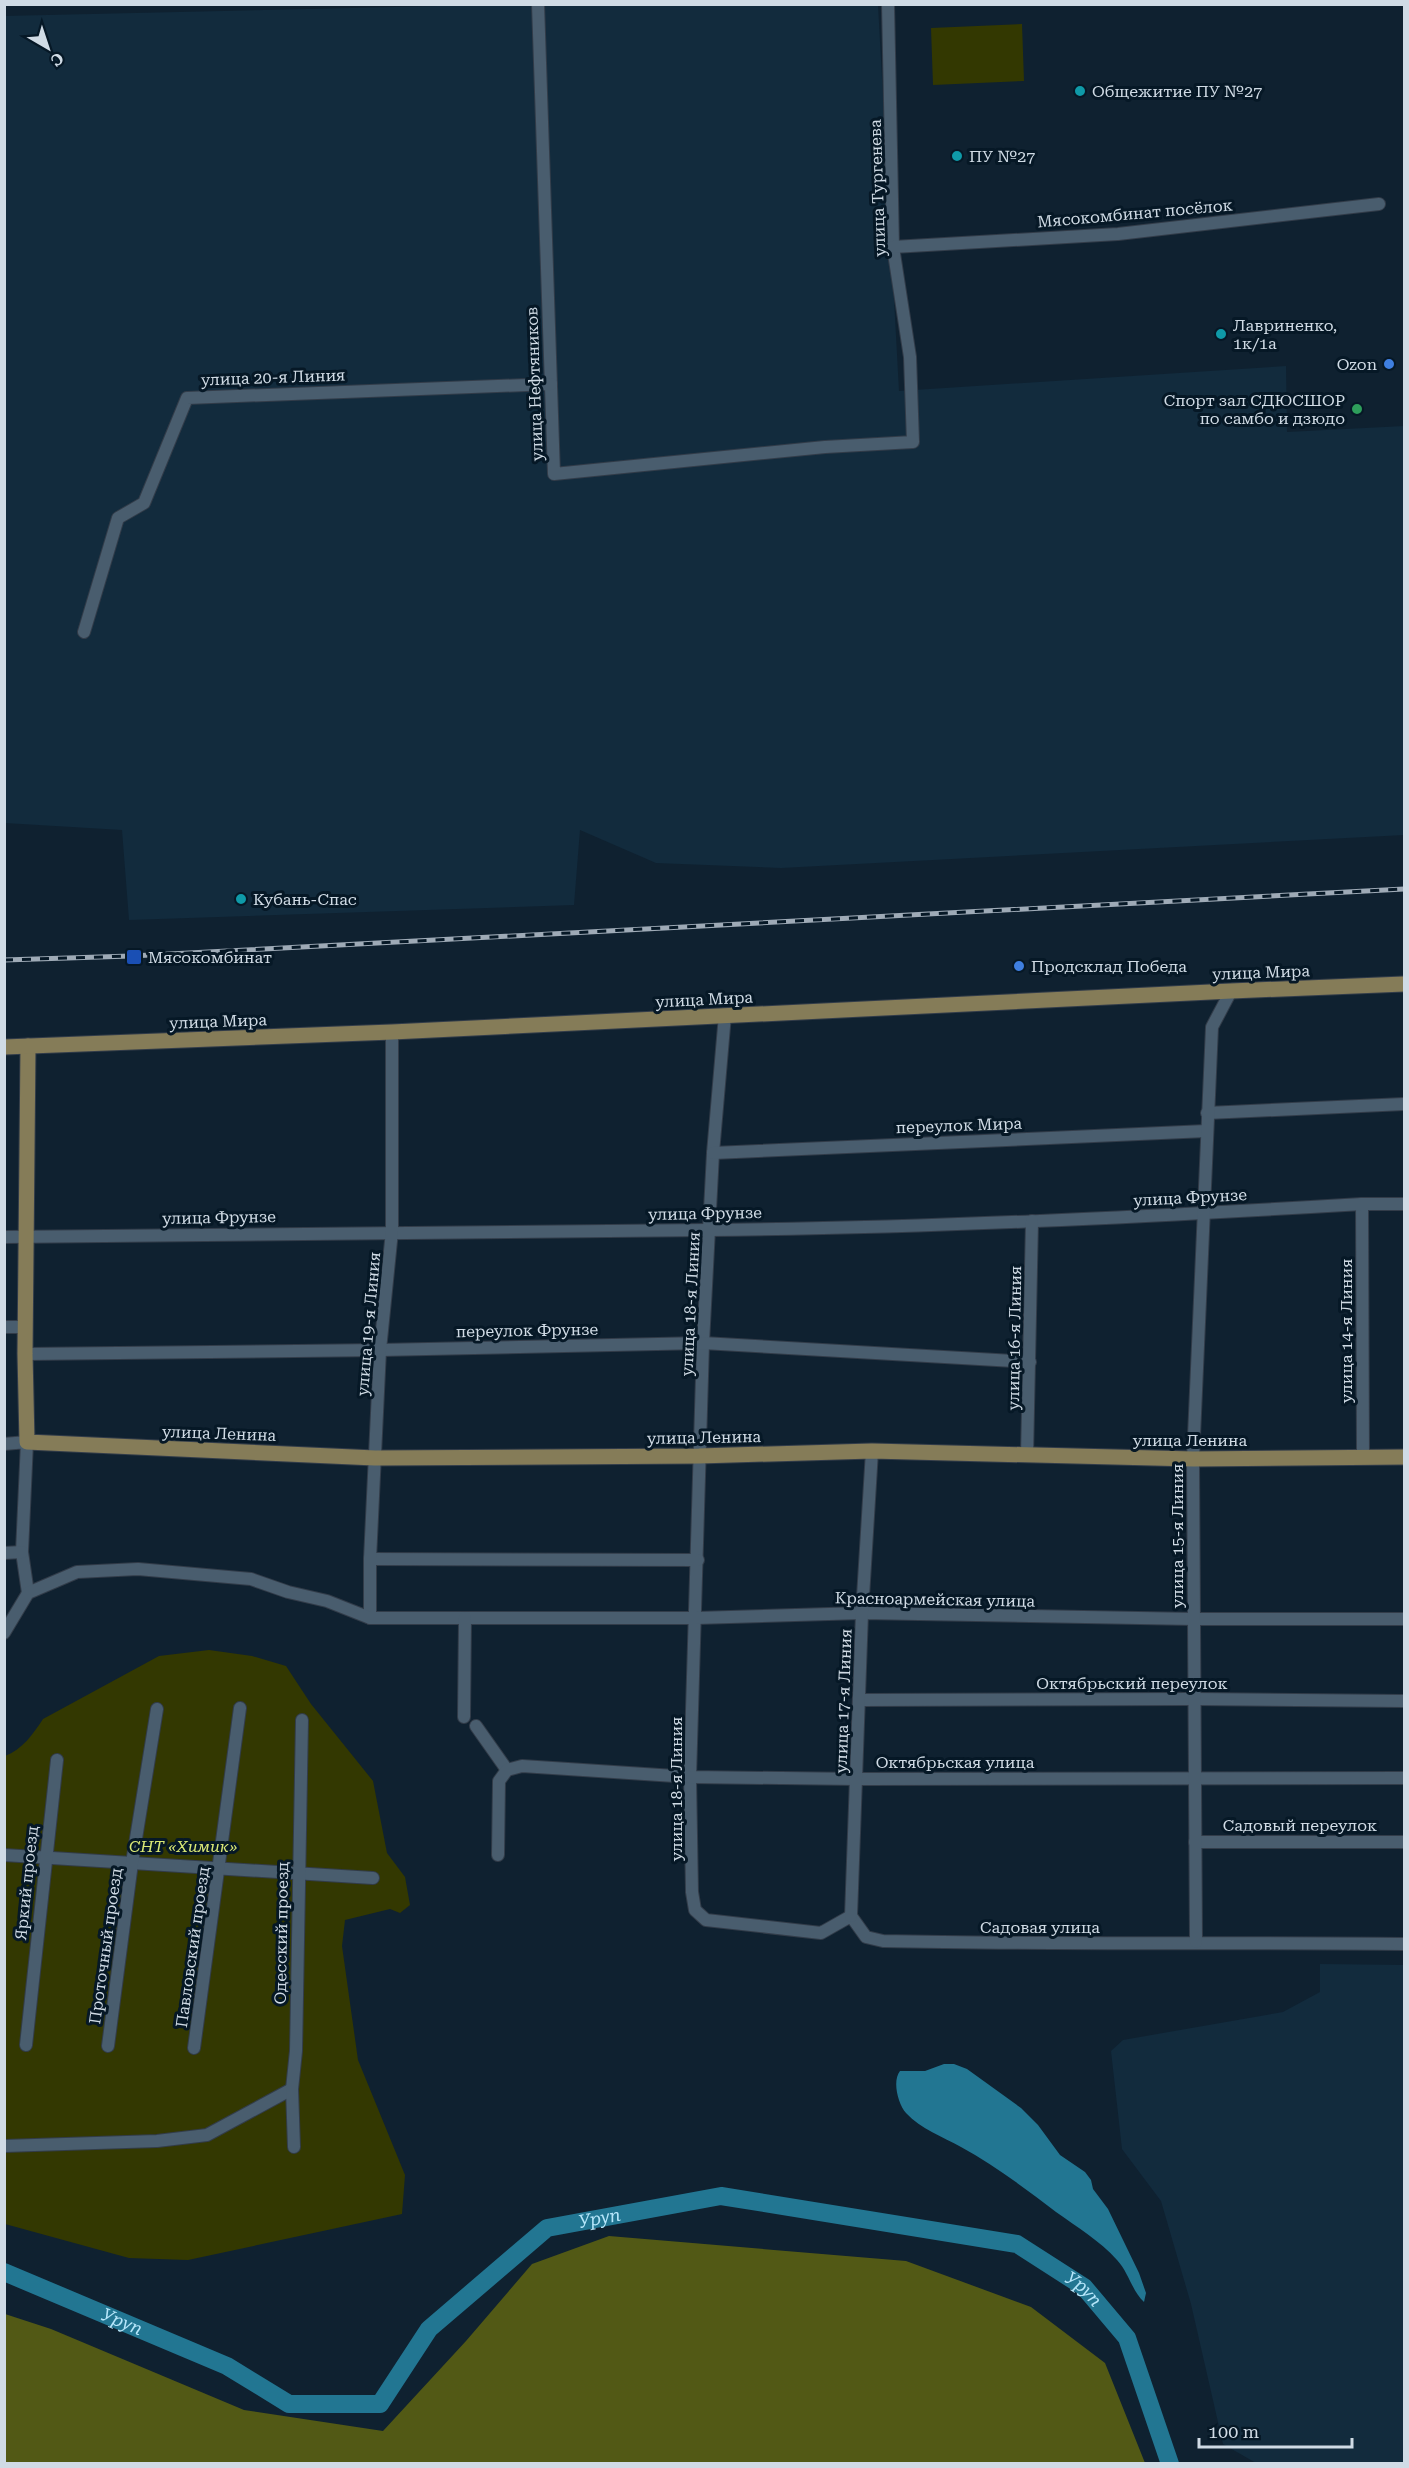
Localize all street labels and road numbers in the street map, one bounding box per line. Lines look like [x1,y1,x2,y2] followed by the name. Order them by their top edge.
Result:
[866,119,889,257] street label: улица Тургенева
[1037,195,1234,232] street label: Мясокомбинат посёлок
[522,306,547,462] street label: улица Нефтяников
[200,365,346,390] street label: улица 20-я Линия
[1212,961,1311,984] street label: улица Мира
[655,987,754,1012] street label: улица Мира
[169,1010,268,1033] street label: улица Мира
[896,1114,1023,1137] street label: переулок Мира
[1133,1185,1248,1210] street label: улица Фрунзе
[648,1203,762,1224] street label: улица Фрунзе
[162,1207,276,1228] street label: улица Фрунзе
[677,1231,704,1377] street label: улица 18-я Линия
[353,1251,384,1397] street label: улица 19-я Линия
[1337,1259,1356,1403] street label: улица 14-я Линия
[1004,1266,1025,1411] street label: улица 16-я Линия
[456,1320,599,1341] street label: переулок Фрунзе
[162,1422,277,1445] street label: улица Ленина
[647,1427,762,1448] street label: улица Ленина
[1133,1431,1248,1450] street label: улица Ленина
[1168,1464,1187,1608] street label: улица 15-я Линия
[835,1588,1036,1611] street label: Красноармейская улица
[831,1628,856,1774] street label: улица 17-я Линия
[1036,1674,1228,1693] street label: Октябрьский переулок
[667,1717,686,1861] street label: улица 18-я Линия
[876,1753,1035,1772] street label: Октябрьская улица
[1223,1816,1377,1835] street label: Садовый переулок
[11,1825,42,1941] street label: Яркий проезд
[271,1861,292,2005] street label: Одесский проезд
[172,1865,213,2029] street label: Павловский проезд
[85,1867,126,2025] street label: Проточный проезд
[980,1918,1100,1937] street label: Садовая улица

